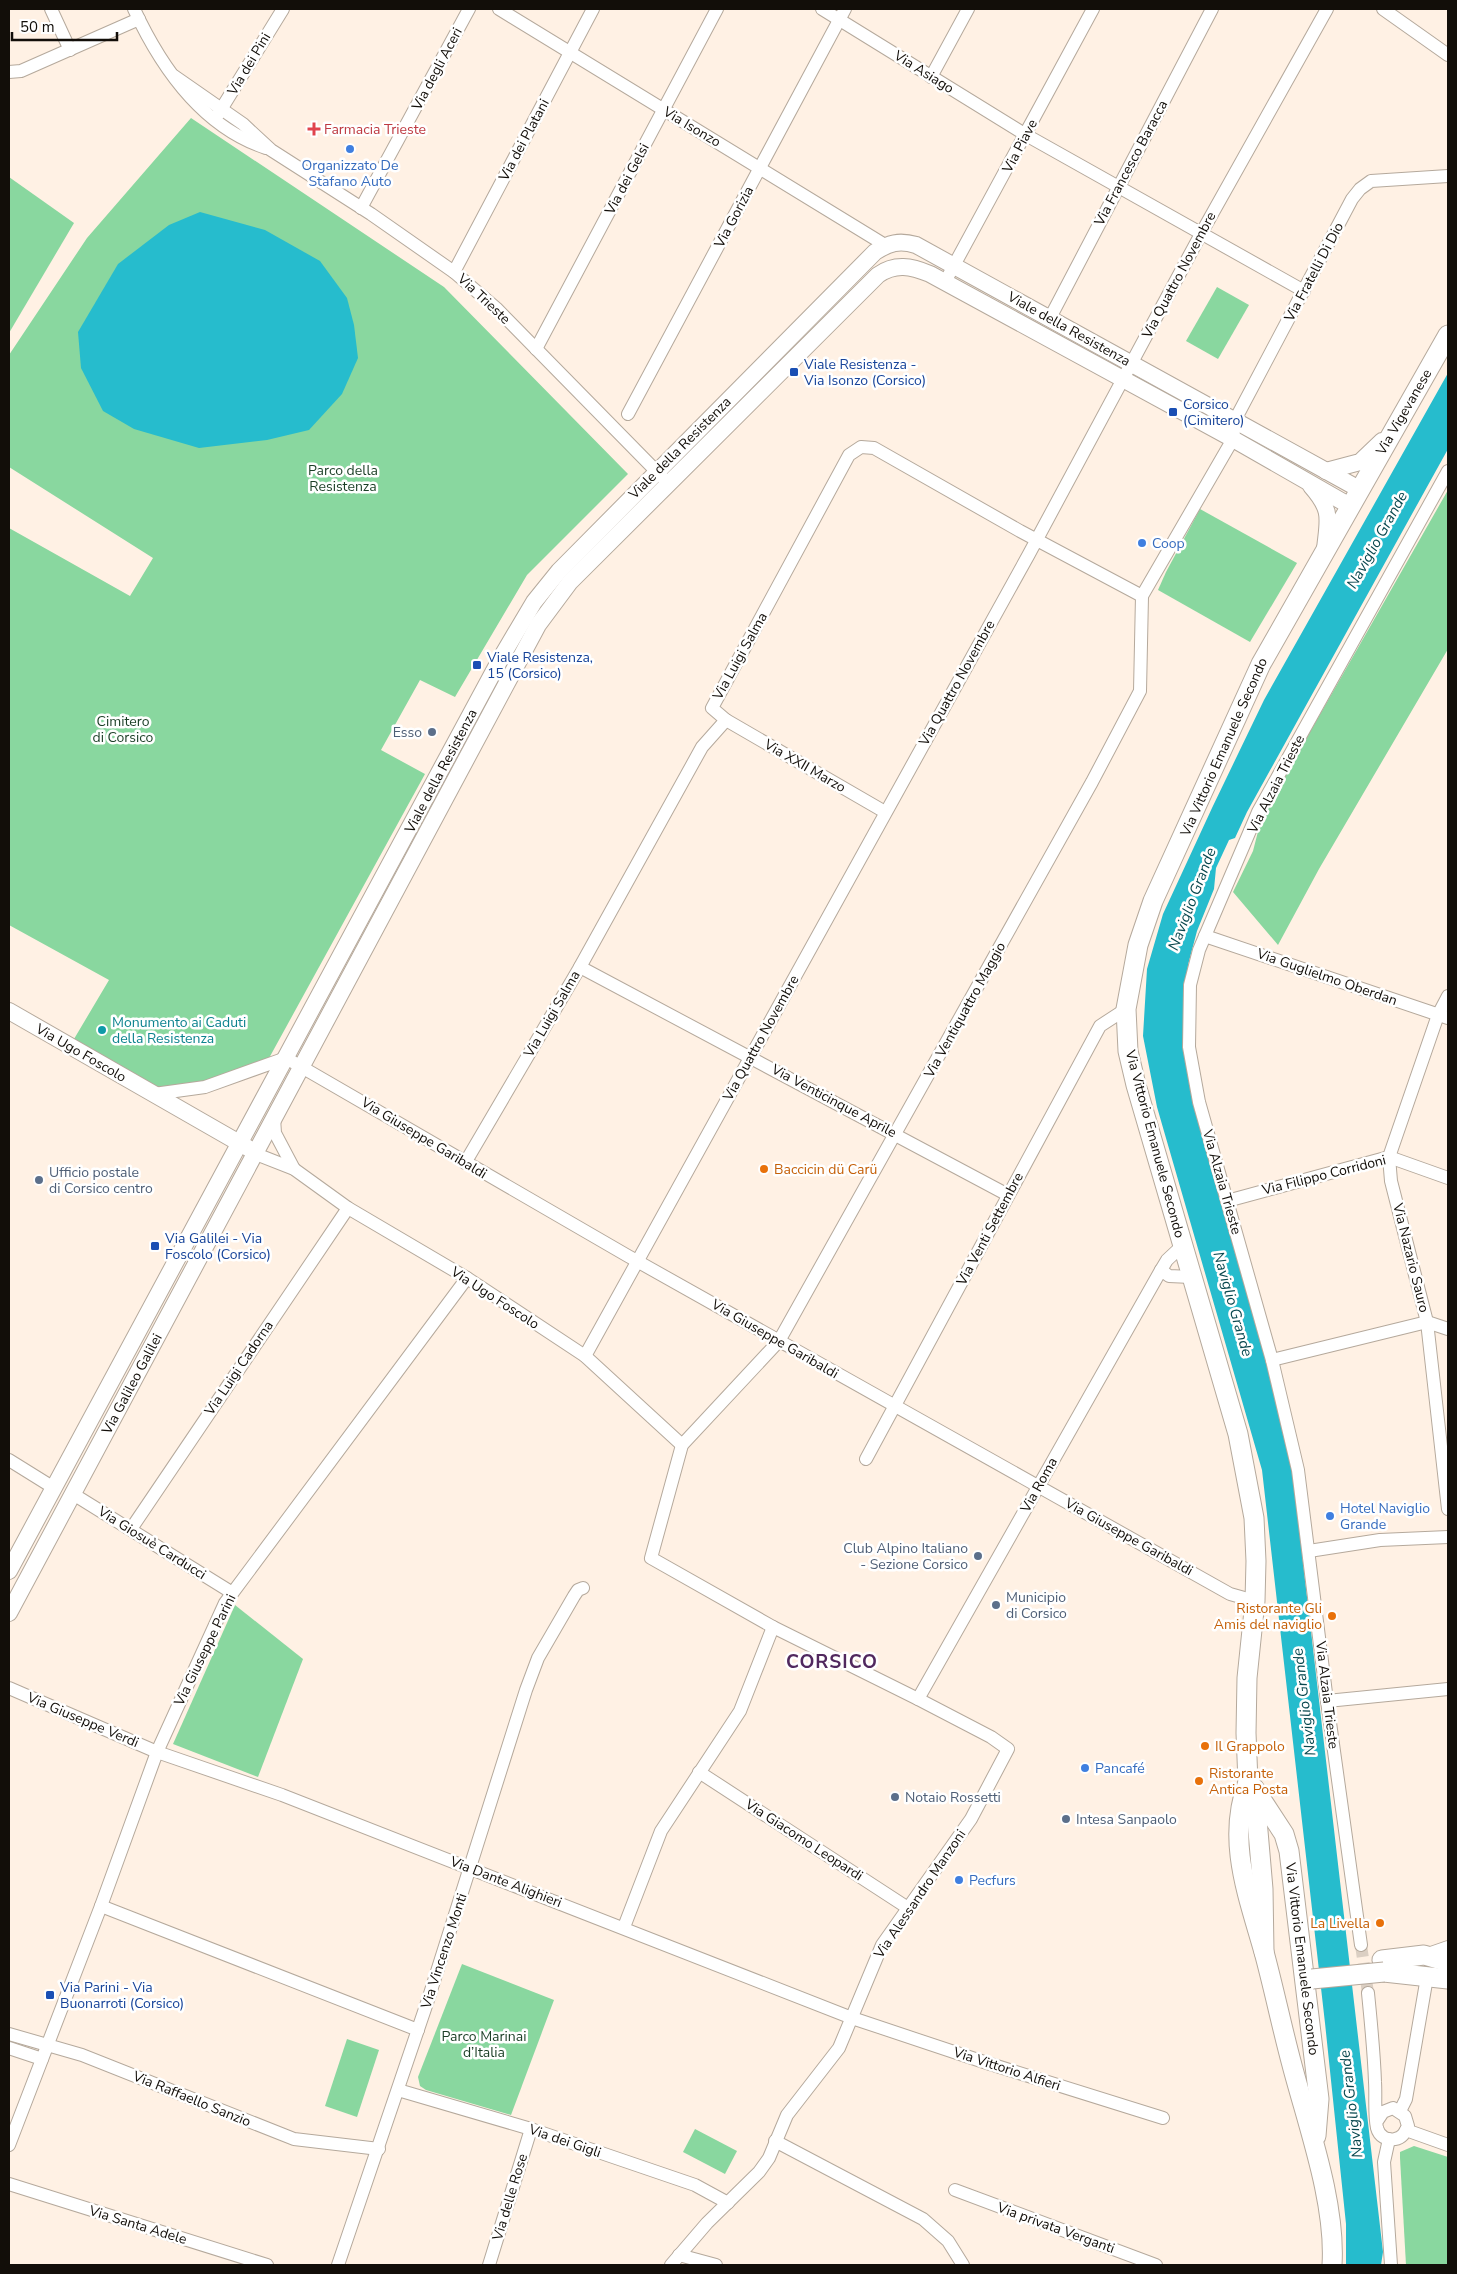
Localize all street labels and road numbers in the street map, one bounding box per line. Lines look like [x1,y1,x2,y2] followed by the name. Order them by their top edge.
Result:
[407,24,467,114] street label: Via degli Aceri
[222,29,275,100] street label: Via dei Pini
[890,46,958,98] street label: Via Asiago
[494,96,554,185] street label: Via dei Platani
[1089,97,1172,230] street label: Via Francesco Baracca
[659,102,725,152] street label: Via Isonzo
[998,116,1042,177] street label: Via Piave
[600,140,654,219] street label: Via dei Gelsi
[709,183,758,252] street label: Via Gorizia
[1137,208,1220,343] street label: Via Quattro Novembre
[1279,219,1348,326] street label: Via Fratelli Di Dio
[453,269,515,328] street label: Via Trieste
[1003,287,1134,371] street label: Viale della Resistenza
[1371,365,1436,459] street label: Via Vigevanese
[624,393,735,504] street label: Viale della Resistenza
[708,609,772,704] street label: Via Luigi Salma
[914,617,999,750] street label: Via Quattro Novembre
[1175,654,1272,840] street label: Via Vittorio Emanuele Secondo
[400,706,482,837] street label: Viale della Resistenza
[1242,731,1309,837] street label: Via Alzaia Trieste
[760,734,850,797] street label: Via XXII Marzo
[919,939,1010,1082] street label: Via Ventiquattro Maggio
[1253,944,1400,1010] street label: Via Guglielmo Oberdan
[519,967,585,1062] street label: Via Luigi Salma
[718,972,803,1105] street label: Via Quattro Novembre
[31,1019,130,1087] street label: Via Ugo Foscolo
[1120,1047,1189,1240] street label: Via Vittorio Emanuele Secondo
[767,1059,900,1142] street label: Via Venticinque Aprile
[357,1092,490,1183] street label: Via Giuseppe Garibaldi
[1198,1126,1246,1237] street label: Via Alzaia Trieste
[1259,1150,1388,1200] street label: Via Filippo Corridoni
[952,1169,1028,1290] street label: Via Venti Settembre
[1388,1201,1434,1315] street label: Via Nazario Sauro
[446,1262,543,1334] street label: Via Ugo Foscolo
[707,1294,842,1383] street label: Via Giuseppe Garibaldi
[200,1317,278,1420] street label: Via Luigi Cadorna
[97,1330,167,1439] street label: Via Galileo Galilei
[1016,1454,1062,1517] street label: Via Roma
[1061,1493,1196,1580] street label: Via Giuseppe Garibaldi
[93,1501,210,1584] street label: Via Giosuè Carducci
[169,1591,240,1710] street label: Via Giuseppe Parini
[1311,1639,1343,1750] street label: Via Alzaia Trieste
[23,1688,142,1752] street label: Via Giuseppe Verdi
[741,1794,867,1885] street label: Via Giacomo Leopardi
[869,1826,970,1963] street label: Via Alessandro Manzoni
[446,1852,565,1912] street label: Via Dante Alighieri
[1281,1861,1323,2057] street label: Via Vittorio Emanuele Secondo
[416,1891,472,2012] street label: Via Vincenzo Monti
[950,2042,1063,2095] street label: Via Vittorio Alfieri
[129,2066,254,2131] street label: Via Raffaello Sanzio
[525,2119,604,2162] street label: Via dei Gigli
[487,2151,532,2244] street label: Via delle Rose
[994,2198,1117,2258] street label: Via privata Verganti
[86,2201,189,2249] street label: Via Santa Adele

